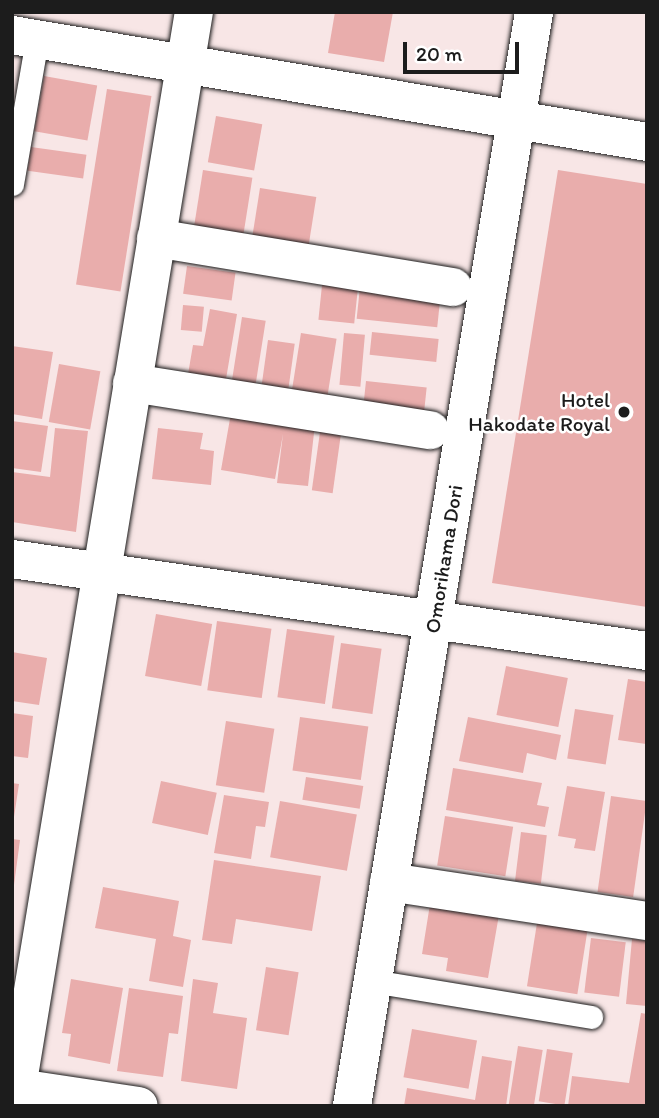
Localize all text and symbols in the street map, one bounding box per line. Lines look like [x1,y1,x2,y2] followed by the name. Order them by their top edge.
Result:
[407,28,522,72] scale bar
[416,41,462,66] text: 20 m
[469,387,610,437] place label: Hotel Hakodate Royal
[616,404,632,420] marker: Hotel Hakodate Royal
[420,483,468,635] street label: Omorihama Dori

